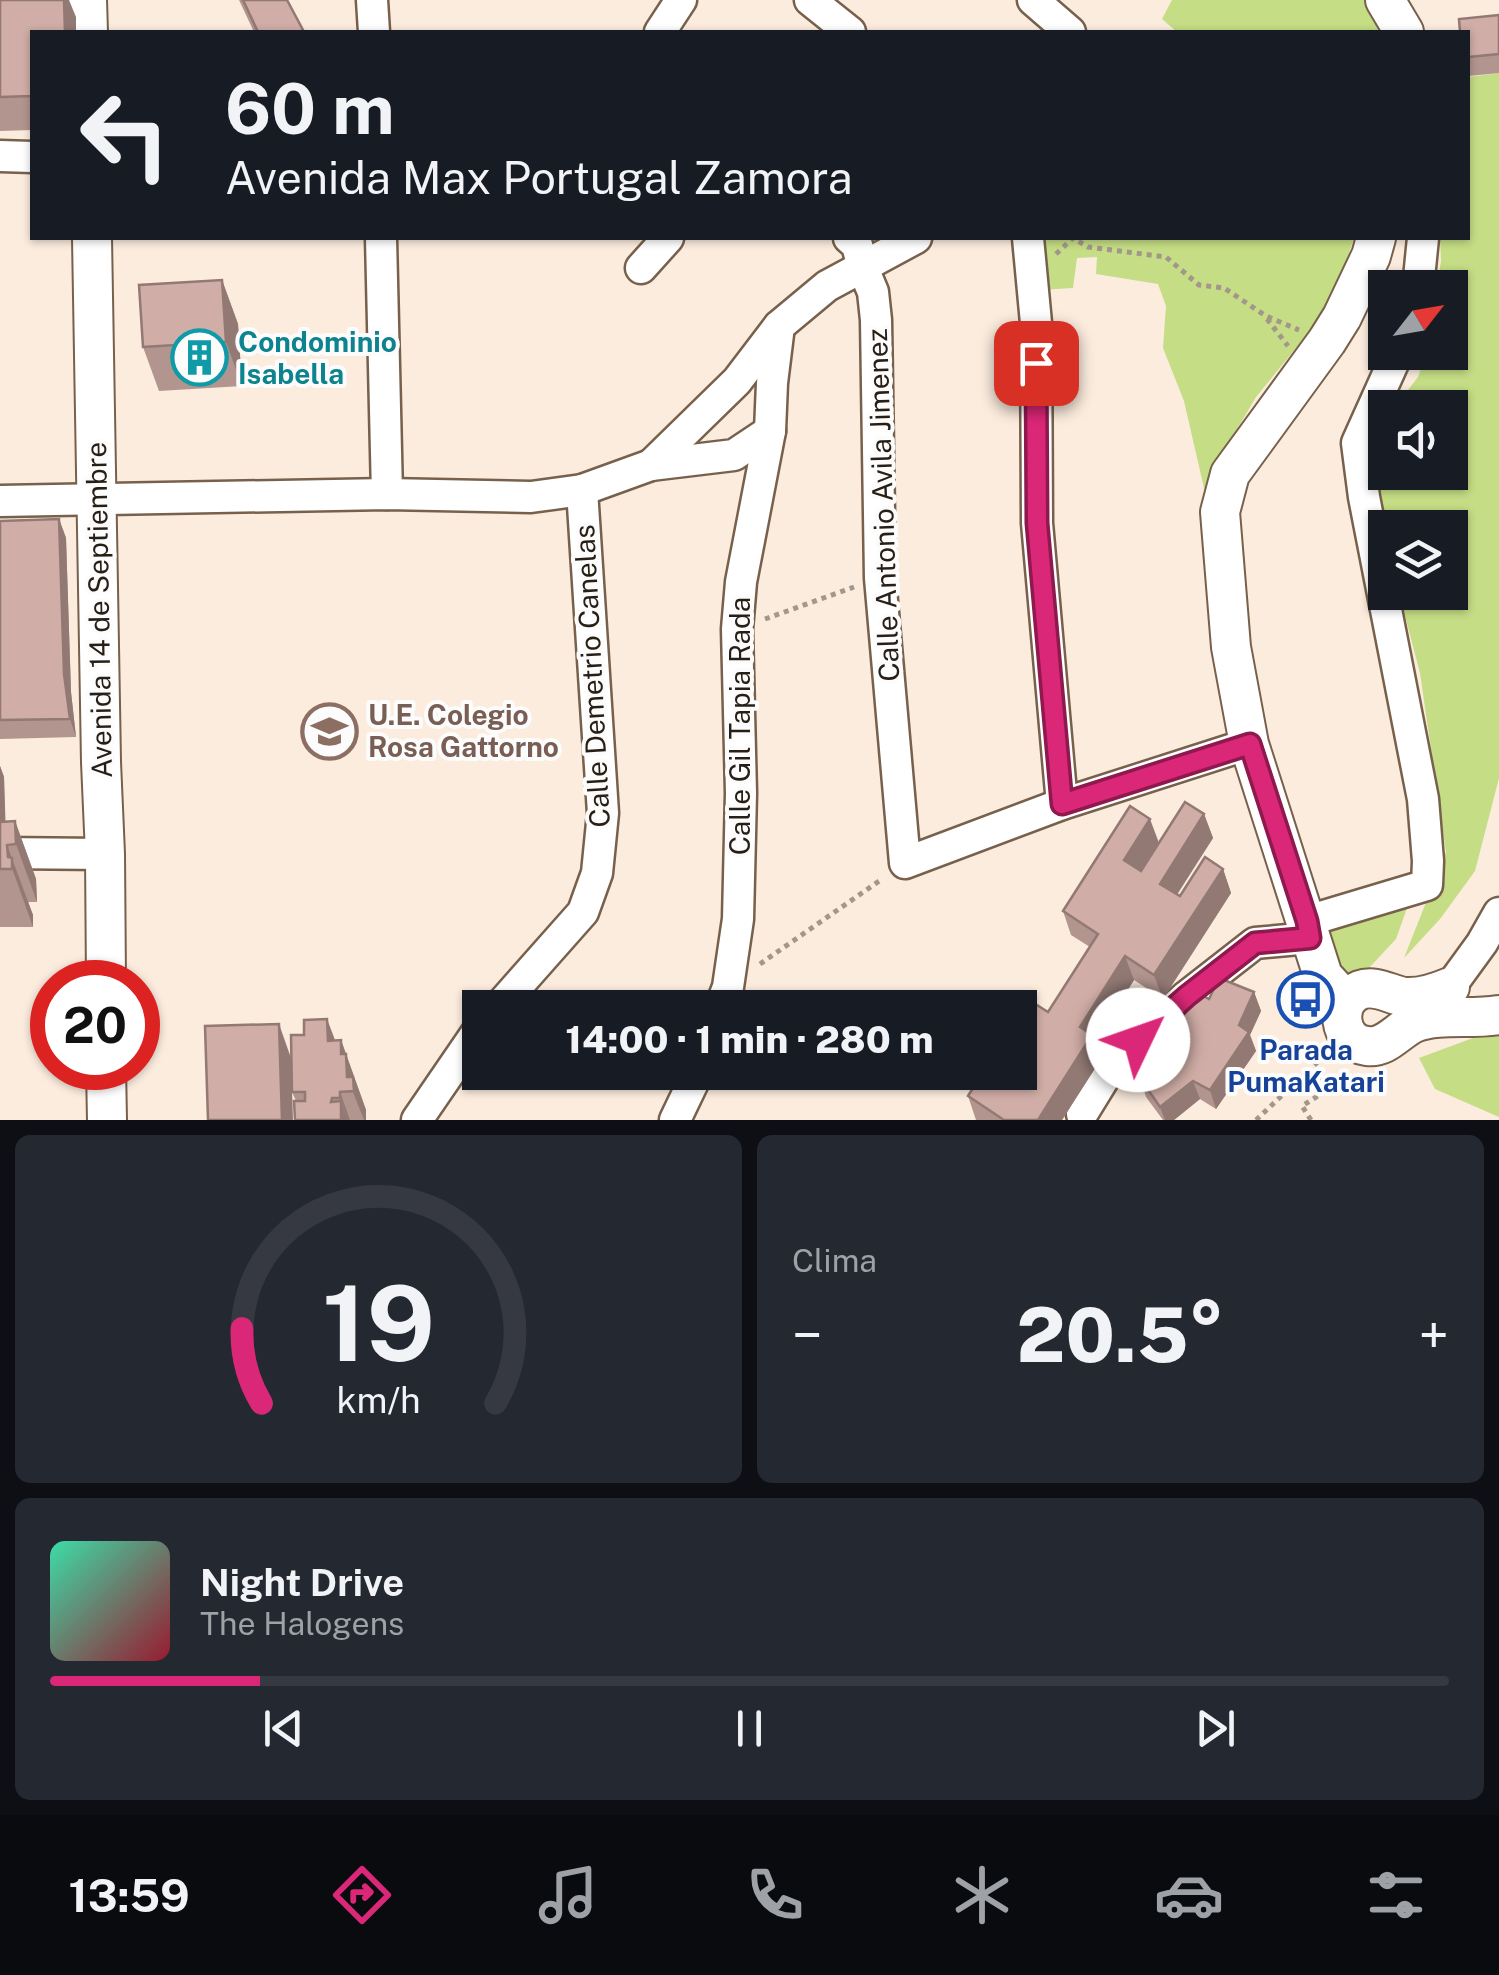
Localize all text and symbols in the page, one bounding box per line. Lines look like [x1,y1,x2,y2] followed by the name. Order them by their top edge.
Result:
[225,67,395,150] text: 60 m
[60,70,190,200] icon: left
[225,151,853,204] text: Avenida Max Portugal Zamora
[1368,270,1468,370] north arrow
[1368,270,1468,610] map controls
[994,321,1079,406] pin
[238,325,397,390] place label: Condominio Isabella
[169,328,229,388] building icon: Condominio Isabella
[860,328,905,682] street label: Calle Antonio Avila Jimenez
[1009,336,1064,391] icon: arrive
[1368,390,1468,490] button: sound
[79,442,118,778] street label: Avenida 14 de Septiembre
[1368,510,1468,610] button: layers
[567,524,616,828] street label: Calle Demetrio Canelas
[723,597,756,855] street label: Calle Gil Tapia Rada
[368,698,559,763] place label: U.E. Colegio Rosa Gattorno
[299,701,359,761] school or university icon: U.E. Colegio Rosa Gattorno
[30,960,160,1090] speed limit sign: 20
[1276,969,1336,1029] bus stop icon: Parada PumaKatari
[1086,988,1190,1092] position arrow
[565,1017,934,1062] text: 14:00 · 1 min · 280 m
[1227,1033,1385,1098] place label: Parada PumaKatari
[792,1242,877,1279] text: Clima
[322,1262,435,1384] text: 19
[1017,1291,1224,1379] text: 20.5°
[792,1303,823,1367] text: −
[1419,1303,1449,1367] text: +
[336,1379,421,1421] text: km/h
[200,1560,404,1605] text: Night Drive
[200,1605,404,1642] text: The Halogens
[256,1701,311,1756] icon: previous
[722,1701,777,1756] icon: pause
[1188,1701,1243,1756] icon: next
[327,1860,397,1930] icon: directions
[533,1860,603,1930] icon: music
[740,1860,810,1930] icon: phone
[947,1860,1017,1930] icon: climate
[1154,1860,1224,1930] icon: car
[1361,1860,1431,1930] icon: filters
[68,1869,190,1922] text: 13:59

